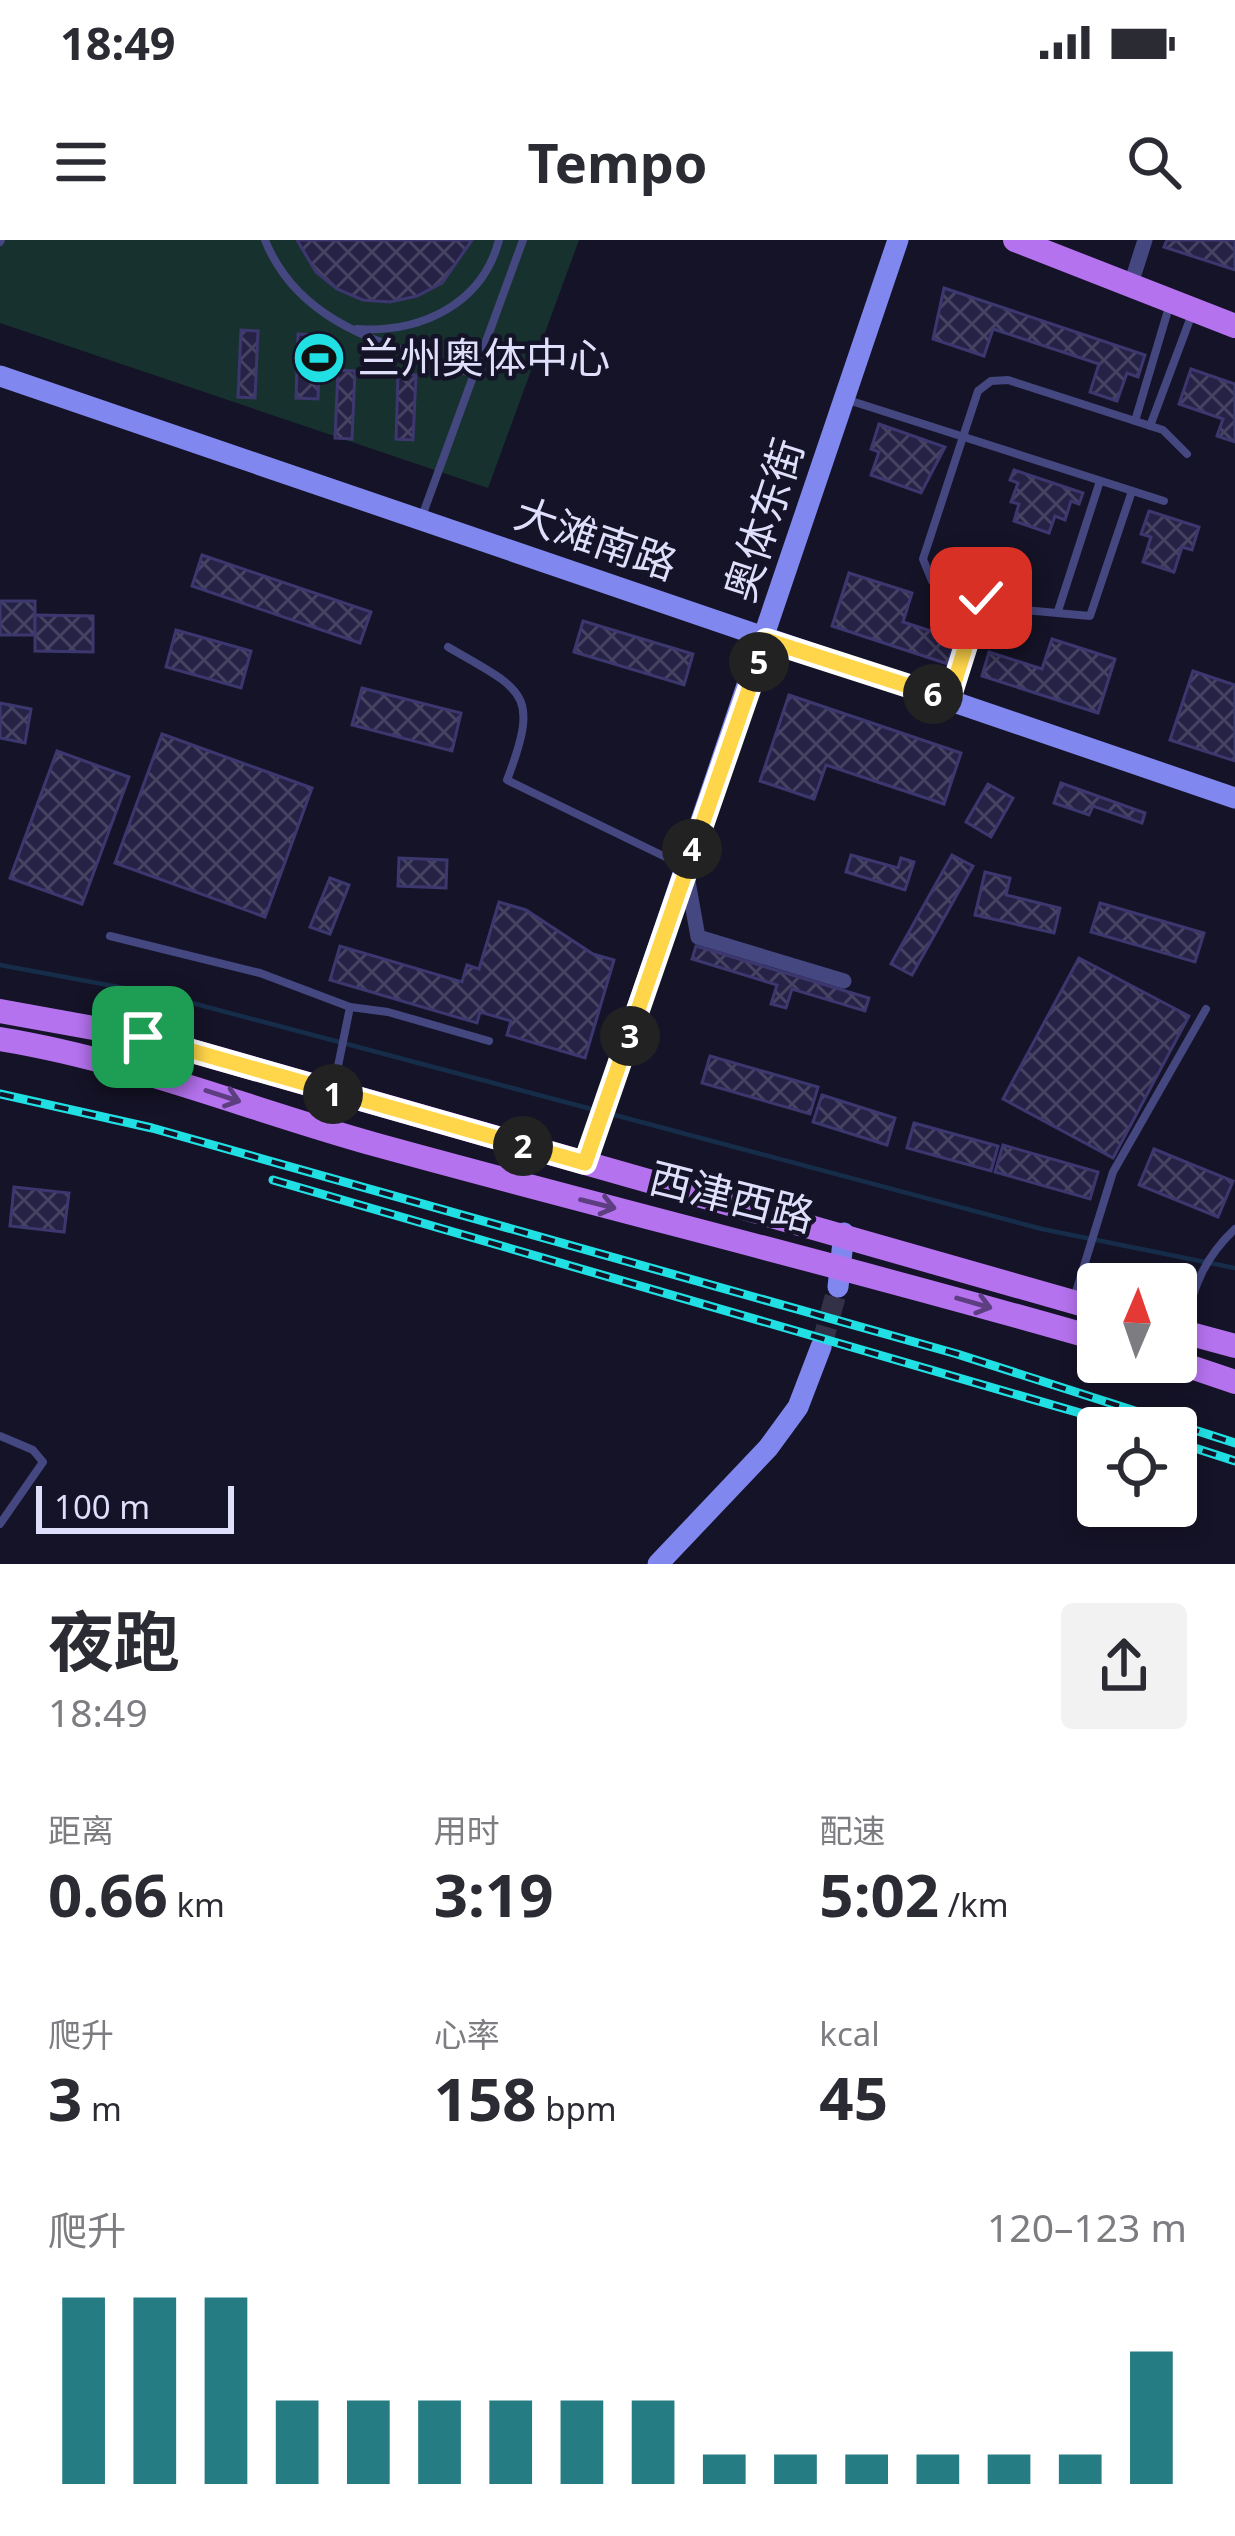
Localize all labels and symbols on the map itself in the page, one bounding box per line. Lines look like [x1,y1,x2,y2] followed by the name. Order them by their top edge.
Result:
[358,328,610,385] place label: 兰州奥体中心
[291,330,347,386] sports icon: 兰州奥体中心
[710,431,816,608] street label: 奥体东街
[508,483,685,592] street label: 大滩南路
[930,547,1032,649] pin
[729,632,789,692] pin: 5
[903,664,963,724] pin: 6
[662,819,722,879] pin: 4
[92,986,194,1088] pin
[600,1006,660,1066] pin: 3
[303,1064,363,1124] pin: 1
[203,1086,241,1108] one-way arrow
[493,1116,553,1176] pin: 2
[644,1148,821,1244] street label: 西津西路
[578,1194,616,1216] one-way arrow
[1077,1263,1197,1383] north arrow
[955,1294,993,1316] one-way arrow
[36,1480,234,1533] scale bar

